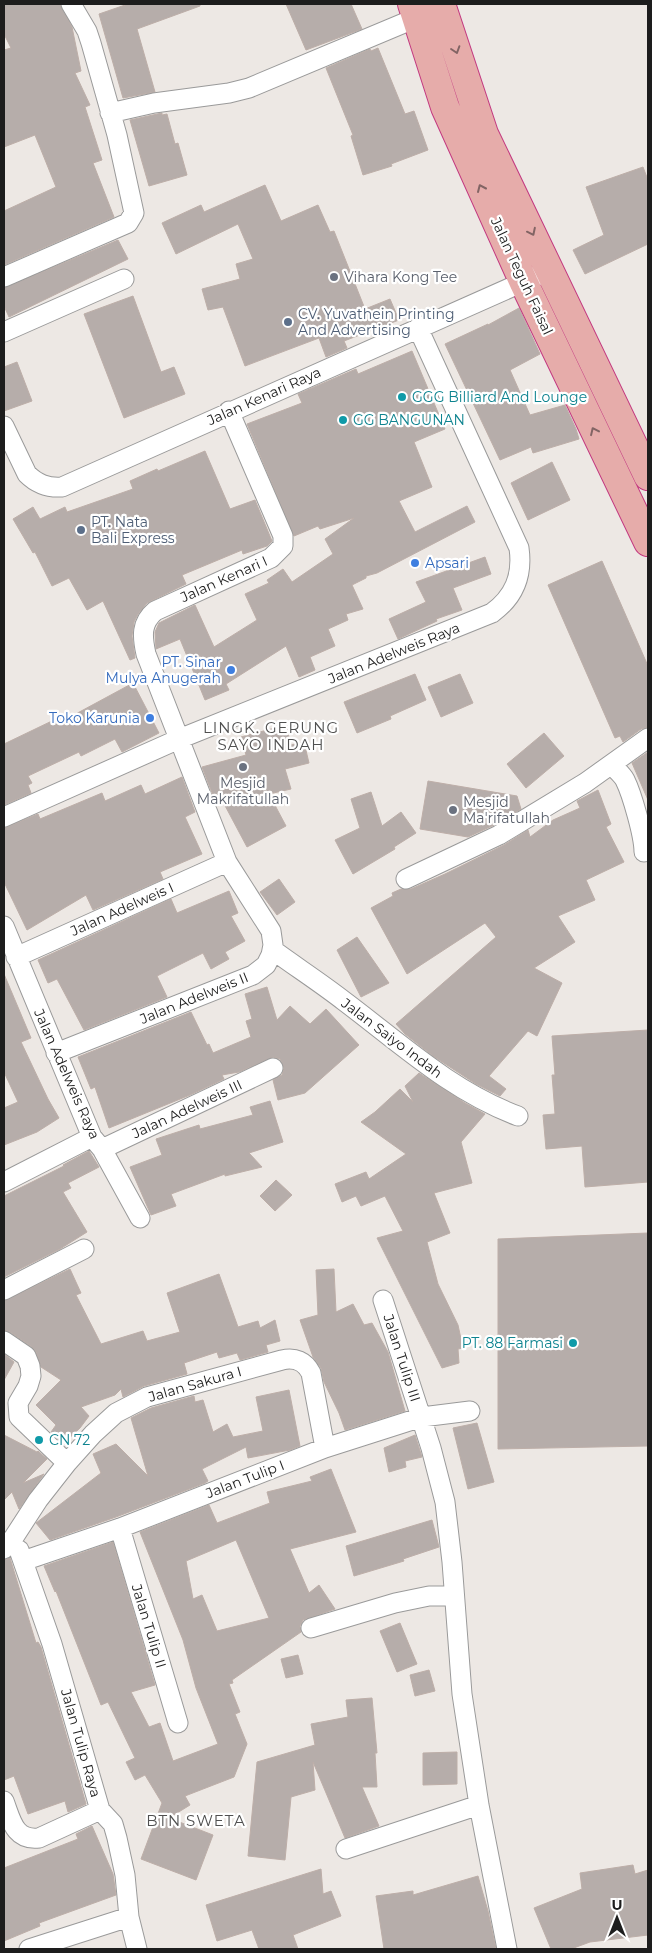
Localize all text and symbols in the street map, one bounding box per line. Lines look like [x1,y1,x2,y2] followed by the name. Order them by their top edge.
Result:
[450,46,460,54] one-way arrow
[477,184,488,193] one-way arrow
[486,213,557,338] street label: Jalan Teguh Faisal
[525,227,536,236] one-way arrow
[344,268,457,286] place label: Vihara Kong Tee
[328,271,340,283] marker: Vihara Kong Tee
[298,305,455,339] place label: CV. Yuvathein Printing And Advertising
[282,316,294,328] marker: CV. Yuvathein Printing And Advertising
[203,363,324,430] street label: Jalan Kenari Raya
[412,388,587,406] place label: GGG Billiard And Lounge
[396,391,408,403] marker: GGG Billiard And Lounge
[353,411,465,429] place label: GG BANGUNAN
[337,414,349,426] marker: GG BANGUNAN
[590,427,600,436] one-way arrow
[91,513,175,547] place label: PT. Nata Bali Express
[75,524,87,536] marker: PT. Nata Bali Express
[177,552,270,607] street label: Jalan Kenari I
[425,554,469,572] place label: Apsari
[409,557,421,569] marker: Apsari
[325,618,463,688] street label: Jalan Adelweis Raya
[106,653,221,687] place label: PT. Sinar Mulya Anugerah
[225,664,237,676] marker: PT. Sinar Mulya Anugerah
[49,709,140,727] place label: Toko Karunia
[144,712,156,724] marker: Toko Karunia
[203,718,339,754] district label: LINGK. GERUNG SAYO INDAH
[237,761,249,773] marker: Mesjid Makrifatullah
[197,774,289,808] place label: Mesjid Makrifatullah
[463,793,550,827] place label: Mesjid Ma'rifatullah
[447,804,459,816] marker: Mesjid Ma'rifatullah
[67,878,176,940] street label: Jalan Adelweis I
[136,968,251,1028] street label: Jalan Adelweis II
[337,994,446,1082] street label: Jalan Saiyo Indah
[30,1005,104,1142] street label: Jalan Adelweis Raya
[128,1076,245,1143] street label: Jalan Adelweis III
[379,1311,425,1404] street label: Jalan Tulip III
[462,1334,563,1352] place label: PT. 88 Farmasi
[567,1337,579,1349] marker: PT. 88 Farmasi
[145,1362,244,1406] street label: Jalan Sakura I
[49,1431,90,1449] place label: CN 72
[33,1434,45,1446] marker: CN 72
[202,1456,287,1503] street label: Jalan Tulip I
[127,1581,170,1670] street label: Jalan Tulip II
[57,1686,105,1799] street label: Jalan Tulip Raya
[146,1811,246,1830] district label: BTN SWETA
[592,1893,642,1943] north arrow
[611,1896,623,1914] text: U

